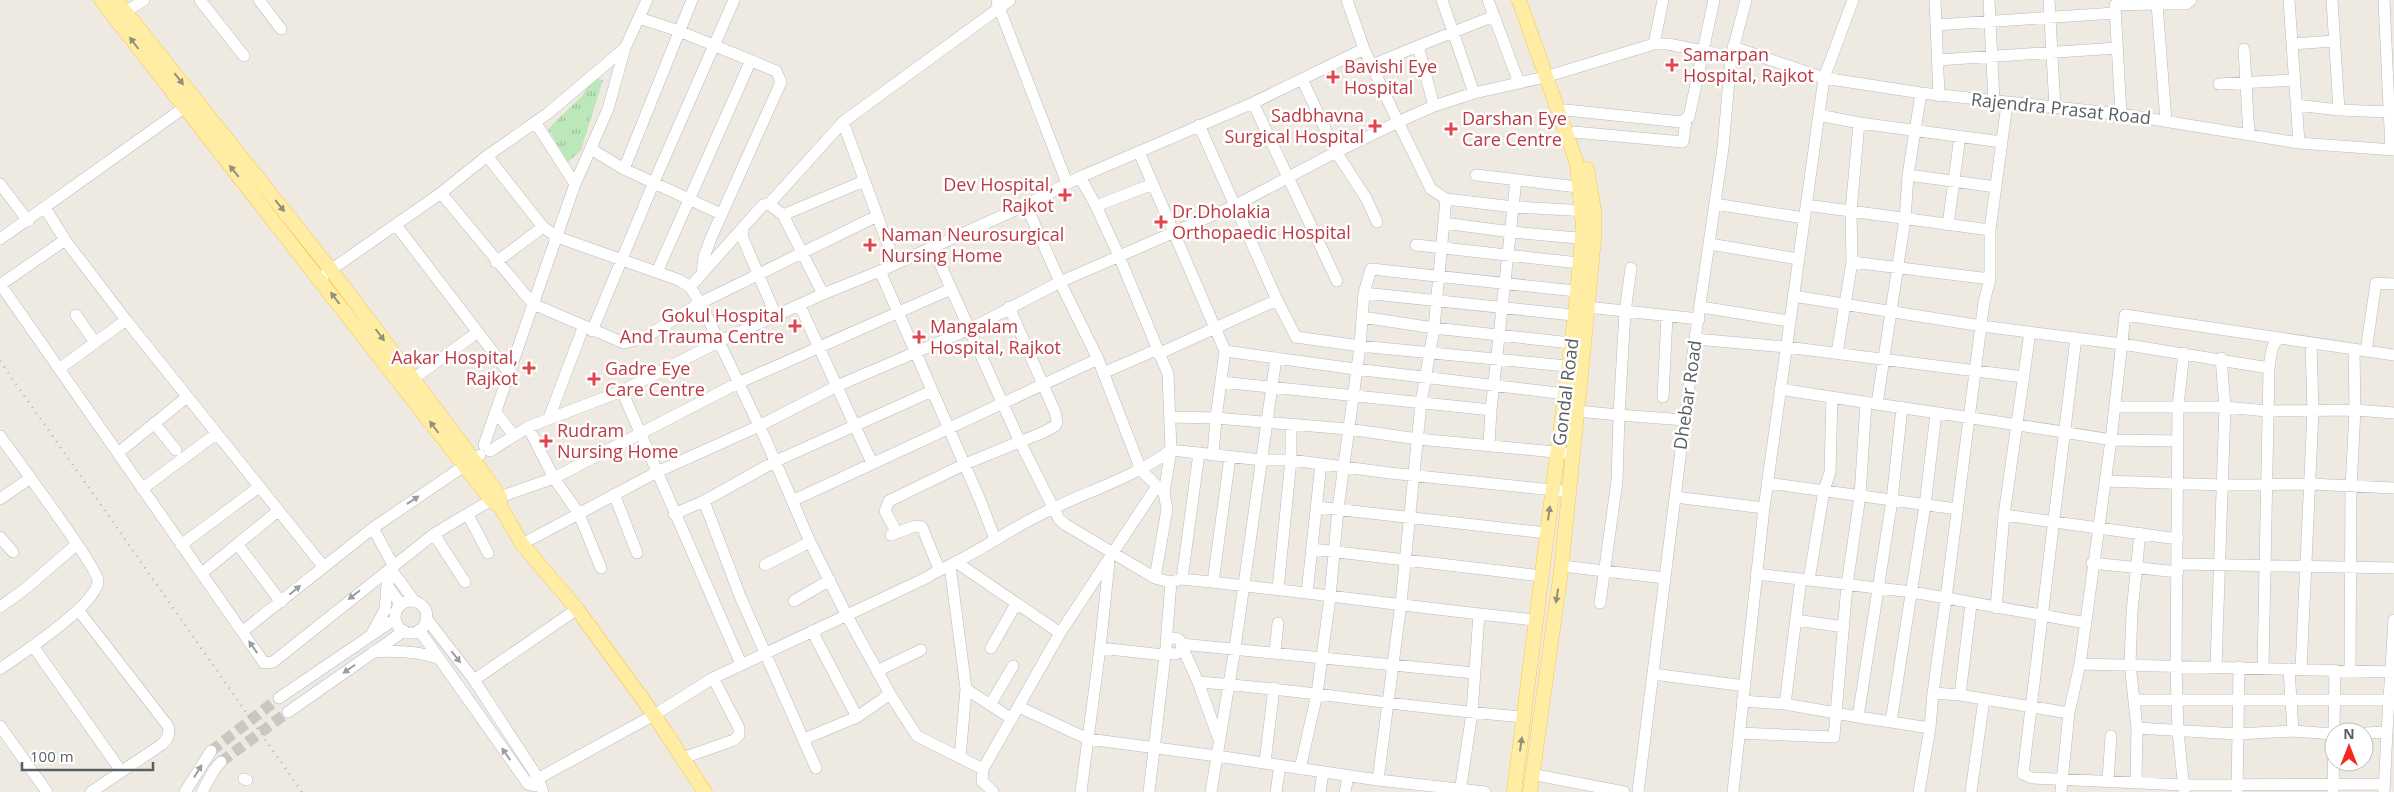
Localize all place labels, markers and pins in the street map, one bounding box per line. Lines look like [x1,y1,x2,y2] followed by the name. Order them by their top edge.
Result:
[1683,42,1814,87] place label: Samarpan Hospital, Rajkot
[1344,54,1437,99] place label: Bavishi Eye Hospital
[1665,58,1679,72] marker: Samarpan Hospital, Rajkot
[1326,70,1340,84] marker: Bavishi Eye Hospital
[1224,103,1364,148] place label: Sadbhavna Surgical Hospital
[1462,106,1567,151] place label: Darshan Eye Care Centre
[1368,119,1382,133] marker: Sadbhavna Surgical Hospital
[1444,122,1458,136] marker: Darshan Eye Care Centre
[943,172,1054,217] place label: Dev Hospital, Rajkot
[1058,188,1072,202] marker: Dev Hospital, Rajkot
[1172,199,1351,244] place label: Dr.Dholakia Orthopaedic Hospital
[1154,215,1168,229] marker: Dr.Dholakia Orthopaedic Hospital
[881,222,1064,267] place label: Naman Neurosurgical Nursing Home
[863,238,877,252] marker: Naman Neurosurgical Nursing Home
[620,303,784,348] place label: Gokul Hospital And Trauma Centre
[930,314,1061,359] place label: Mangalam Hospital, Rajkot
[788,319,802,333] marker: Gokul Hospital And Trauma Centre
[912,330,926,344] marker: Mangalam Hospital, Rajkot
[391,345,518,390] place label: Aakar Hospital, Rajkot
[605,356,705,401] place label: Gadre Eye Care Centre
[522,361,536,375] marker: Aakar Hospital, Rajkot
[587,372,601,386] marker: Gadre Eye Care Centre
[557,418,678,463] place label: Rudram Nursing Home
[539,434,553,448] marker: Rudram Nursing Home

